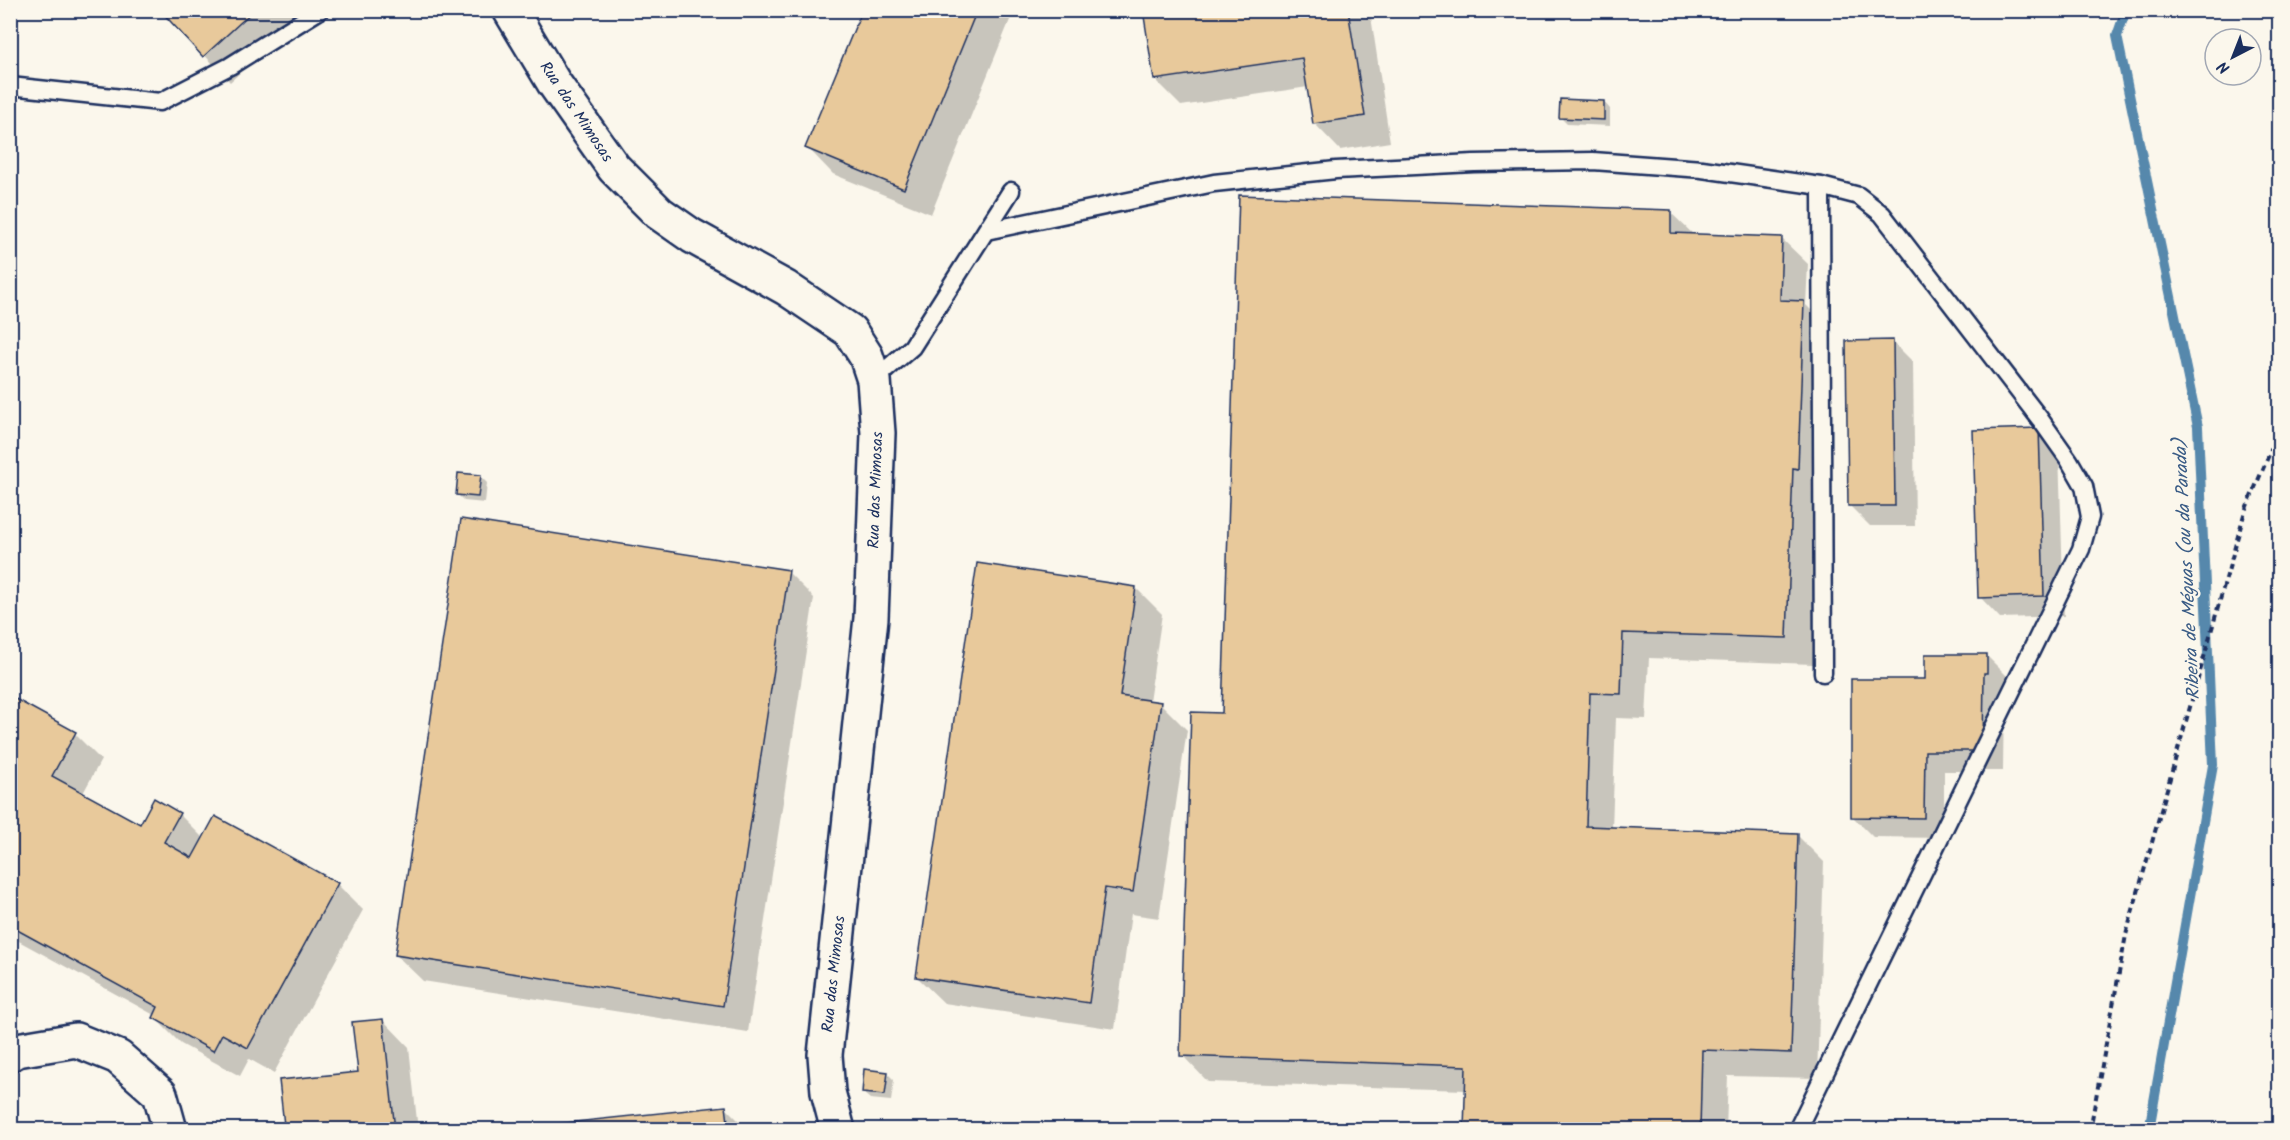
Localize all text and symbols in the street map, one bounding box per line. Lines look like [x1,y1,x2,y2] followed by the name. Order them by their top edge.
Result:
[2203,27,2263,87] north arrow
[2212,54,2236,80] text: N
[533,56,619,168] street label: Rua das Mimosas
[861,431,891,549] street label: Rua das Mimosas
[2167,436,2209,700] water label: Ribeira de Méguas (ou da Parada)
[815,914,853,1034] street label: Rua das Mimosas

